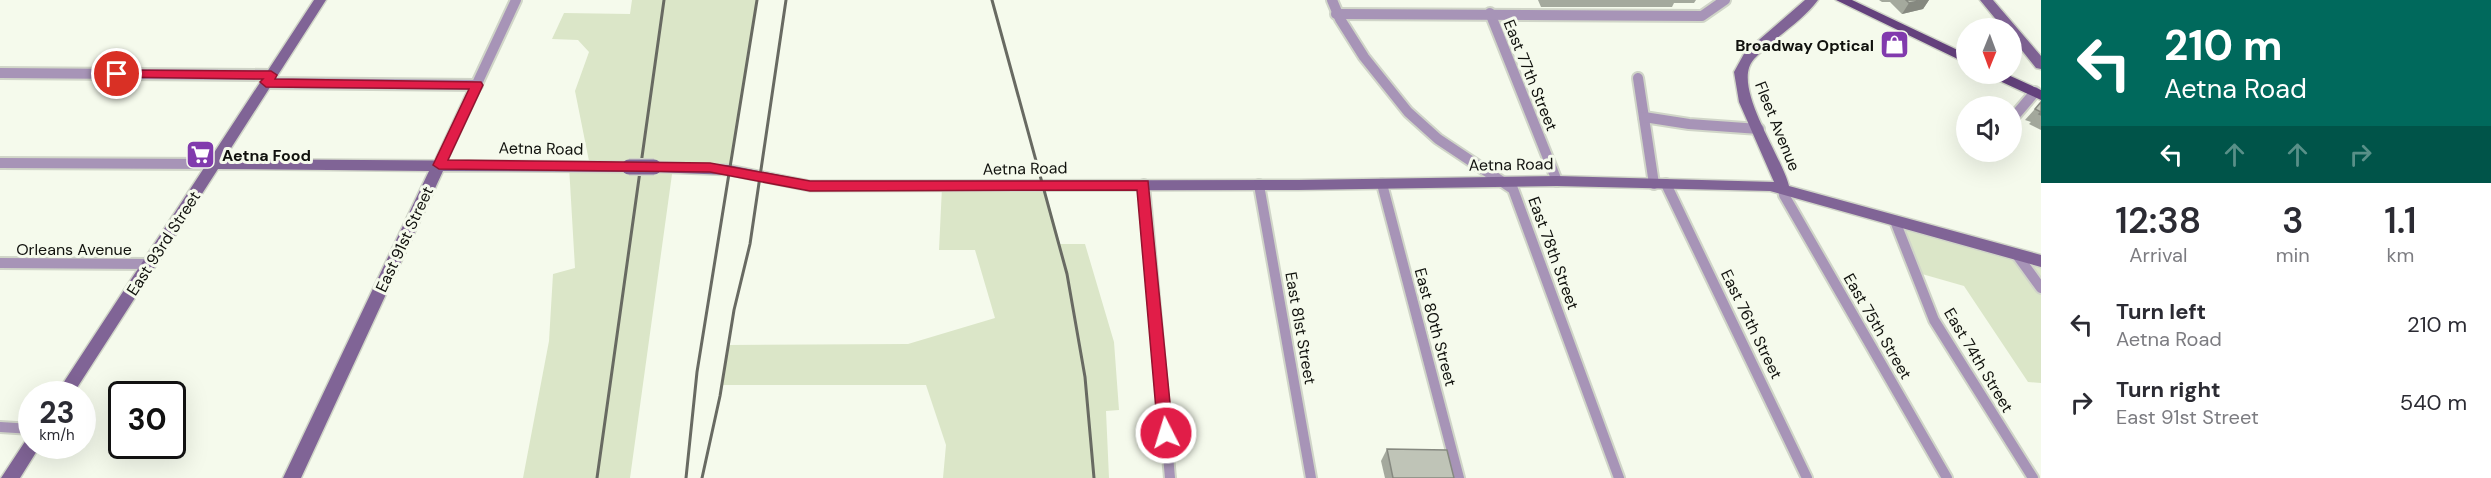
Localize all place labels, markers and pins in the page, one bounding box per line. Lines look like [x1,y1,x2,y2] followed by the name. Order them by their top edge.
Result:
[1879,29,1911,61] shop icon: Broadway Optical
[1735,35,1874,56] place label: Broadway Optical
[91,48,142,99] pin
[185,139,217,171] supermarket icon: Aetna Food
[222,145,311,166] place label: Aetna Food

